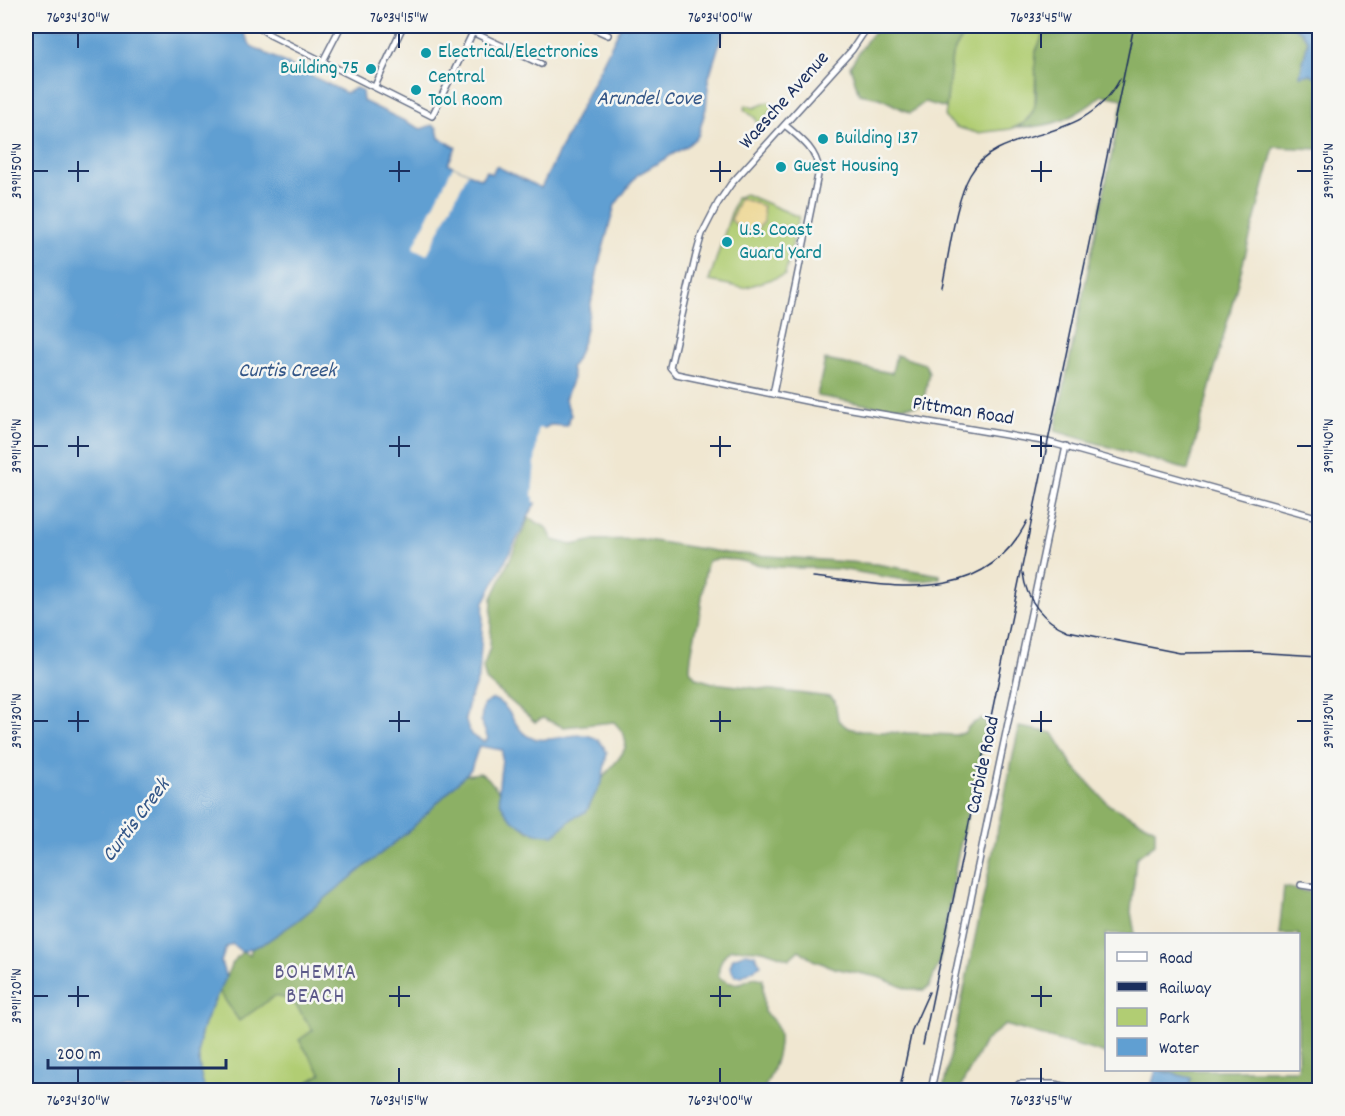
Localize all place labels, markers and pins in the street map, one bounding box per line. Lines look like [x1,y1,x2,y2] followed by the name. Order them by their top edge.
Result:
[438,39,599,67] place label: Electrical/Electronics
[419,46,433,60] marker: Electrical/Electronics
[280,55,359,83] place label: Building 75
[364,62,378,76] marker: Building 75
[428,64,503,115] place label: Central Tool Room
[409,83,423,97] marker: Central Tool Room
[835,125,918,153] place label: Building 137
[816,132,830,146] marker: Building 137
[793,153,899,181] place label: Guest Housing
[774,160,788,174] marker: Guest Housing
[739,217,822,268] place label: U.S. Coast Guard Yard
[720,235,734,249] marker: U.S. Coast Guard Yard

